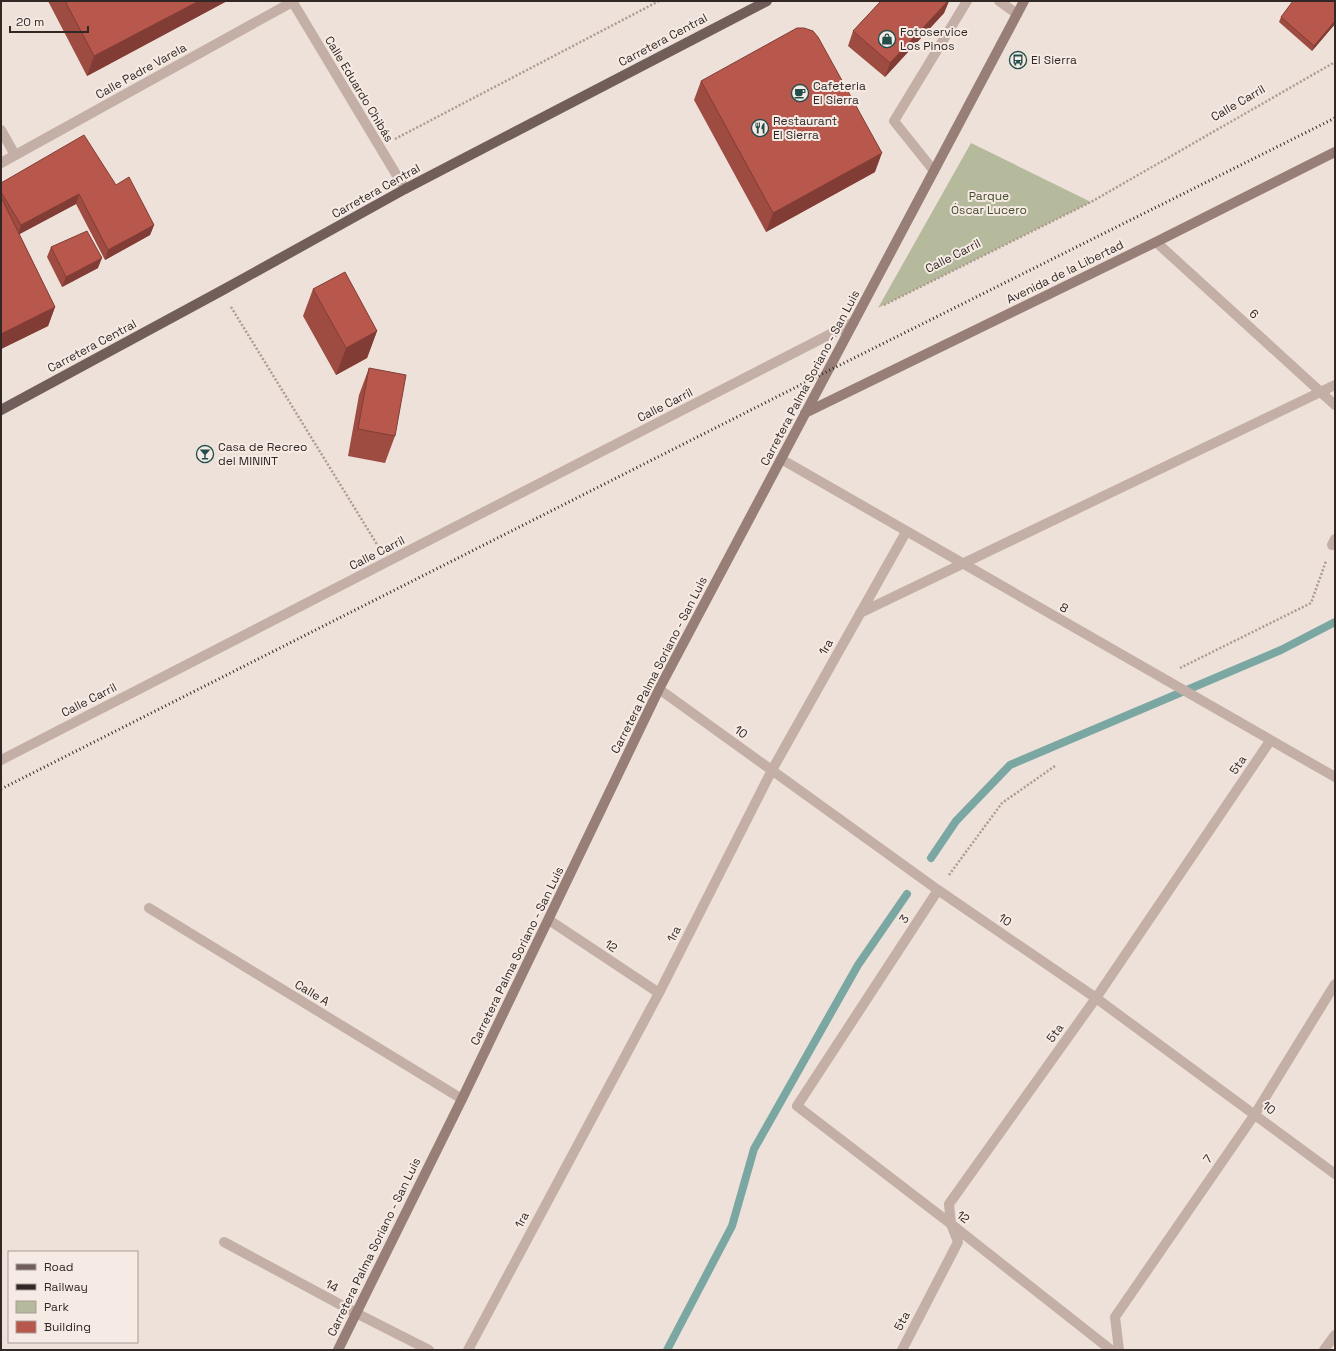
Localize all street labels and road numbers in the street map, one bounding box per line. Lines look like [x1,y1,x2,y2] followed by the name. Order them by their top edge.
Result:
[616,10,710,70] street label: Carretera Central
[321,33,397,145] street label: Calle Eduardo Chibás
[93,39,189,103] street label: Calle Padre Varela
[1208,81,1268,125] street label: Calle Carril
[329,160,423,222] street label: Carretera Central
[923,235,983,277] street label: Calle Carril
[1004,237,1126,307] street label: Avenida de la Libertad
[757,287,863,469] street label: Carretera Palma Soriano - San Luis
[1246,306,1262,322] street label: 6
[45,316,139,376] street label: Carretera Central
[635,384,695,426] street label: Calle Carril
[347,532,407,574] street label: Calle Carril
[607,574,711,756] street label: Carretera Palma Soriano - San Luis
[1057,599,1071,617] street label: 8
[815,636,837,658] street label: 1ra
[59,679,119,721] street label: Calle Carril
[731,722,751,742] street label: 10
[1226,752,1250,778] street label: 5ta
[467,864,567,1048] street label: Carretera Palma Soriano - San Luis
[995,910,1015,930] street label: 10
[895,912,913,926] street label: 3
[663,923,685,945] street label: 1ra
[601,936,621,956] street label: 12
[292,976,333,1010] street label: Calle A
[1043,1020,1067,1046] street label: 5ta
[1259,1098,1279,1118] street label: 10
[1200,1151,1217,1166] street label: 7
[324,1155,424,1339] street label: Carretera Palma Soriano - San Luis
[953,1207,973,1227] street label: 12
[511,1209,533,1231] street label: 1ra
[323,1276,342,1296] street label: 14
[890,1309,914,1333] street label: 5ta

